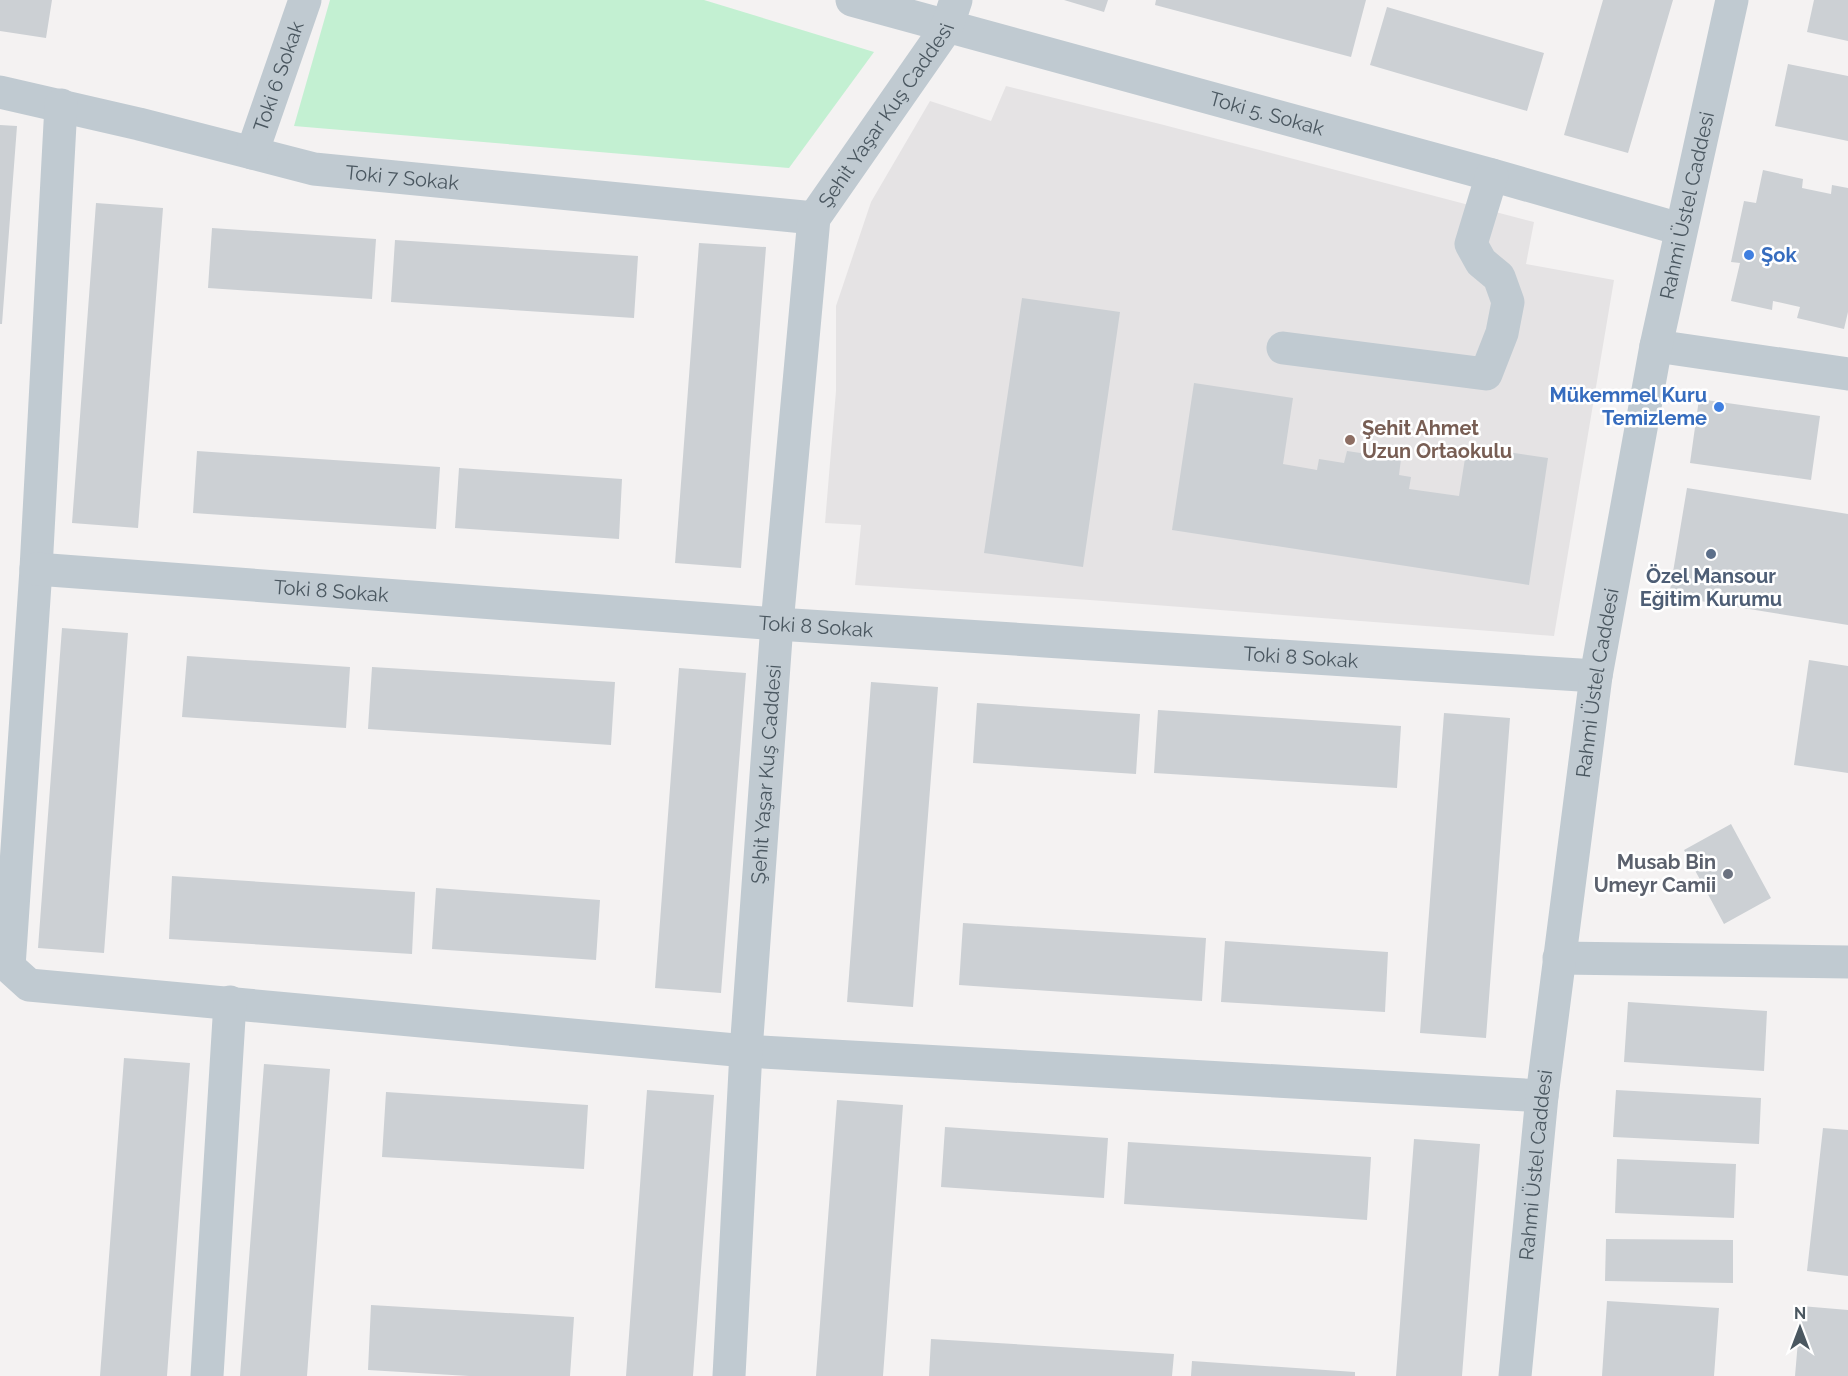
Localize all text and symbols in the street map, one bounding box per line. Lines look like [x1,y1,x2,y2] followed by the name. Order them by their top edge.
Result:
[248,18,309,135] street label: Toki 6 Sokak
[813,20,959,212] street label: Şehit Yaşar Kuş Caddesi
[1207,86,1327,141] street label: Toki 5. Sokak
[1655,109,1719,302] street label: Rahmi Üstel Caddesi
[344,160,460,195] street label: Toki 7 Sokak
[1761,243,1797,267] place label: Şok
[1742,248,1756,262] marker: Şok
[1549,383,1707,430] place label: Mükemmel Kuru Temizleme
[1712,400,1726,414] marker: Mükemmel Kuru Temizleme
[1362,416,1512,463] place label: Şehit Ahmet Uzun Ortaokulu
[1343,433,1357,447] marker: Şehit Ahmet Uzun Ortaokulu
[1704,547,1718,561] marker: Özel Mansour Eğitim Kurumu
[1640,564,1782,611] place label: Özel Mansour Eğitim Kurumu
[273,575,390,607] street label: Toki 8 Sokak
[1571,586,1624,779] street label: Rahmi Üstel Caddesi
[758,611,874,642] street label: Toki 8 Sokak
[1243,642,1359,673] street label: Toki 8 Sokak
[746,664,786,885] street label: Şehit Yaşar Kuş Caddesi
[1594,850,1716,897] place label: Musab Bin Umeyr Camii
[1721,867,1735,881] marker: Musab Bin Umeyr Camii
[1514,1068,1557,1261] street label: Rahmi Üstel Caddesi
[1770,1298,1830,1358] north arrow
[1794,1304,1806,1323] text: N

